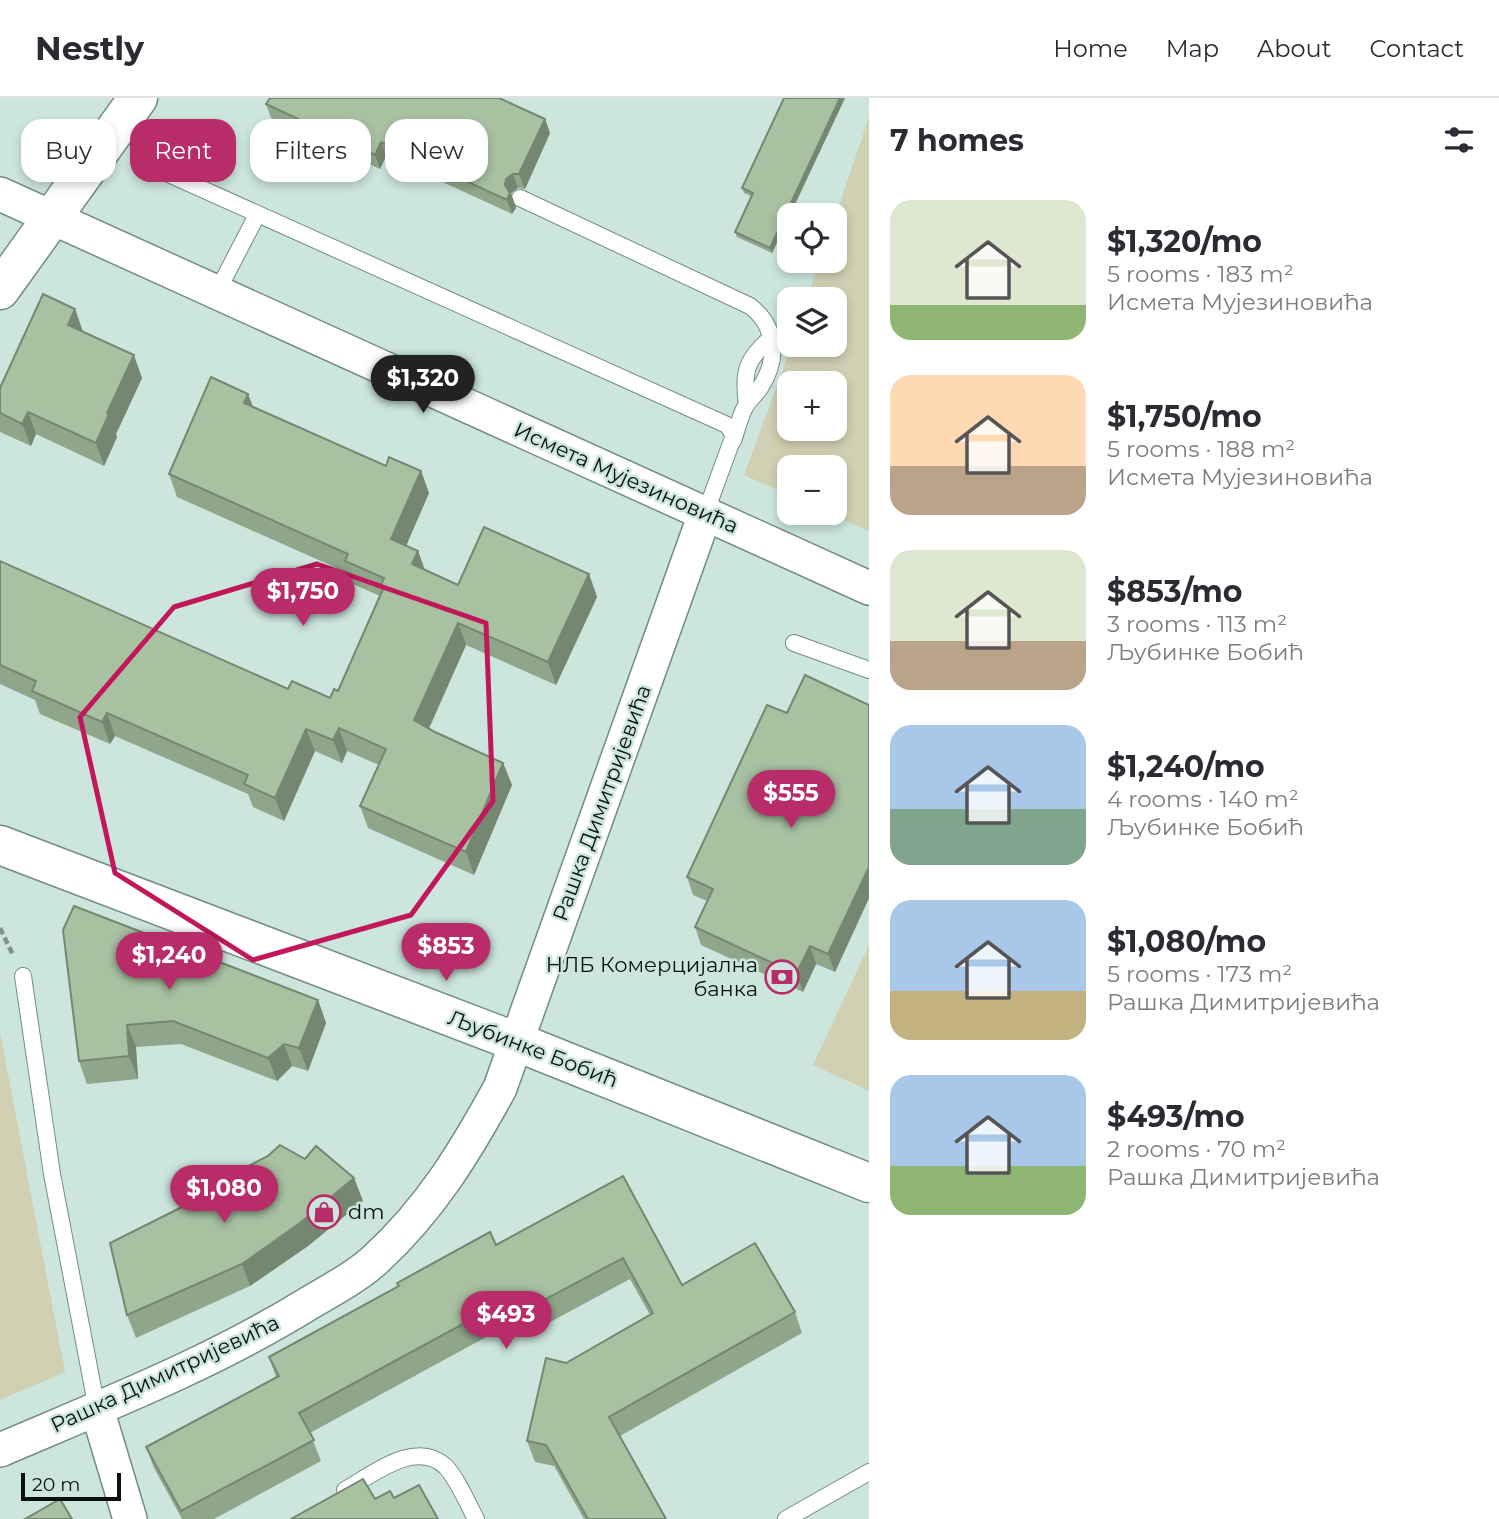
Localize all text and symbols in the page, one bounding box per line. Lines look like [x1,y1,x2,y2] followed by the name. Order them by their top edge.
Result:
[35,28,144,68] text: Nestly
[1053,34,1128,63] text: Home
[1166,34,1219,63] text: Map
[1257,34,1331,63] text: About
[1369,34,1464,63] text: Contact
[21,119,116,182] chip: Buy
[130,119,236,182] chip: Rent
[250,119,371,182] chip: Filters
[385,119,488,182] chip: New
[1440,121,1478,159] icon: filters
[890,122,1024,159] text: 7 homes
[777,203,847,525] map controls
[777,203,847,273] button: locate
[1107,223,1262,260] text: $1,320/mo
[946,228,1030,312] icon: home
[1107,260,1294,288] text: 5 rooms · 183 m²
[777,287,847,357] button: layers
[1107,288,1373,316] text: Исмета Мујезиновића
[366,356,480,415] pin: $1,320
[387,364,459,392] text: $1,320
[777,371,847,441] button: +
[1107,398,1262,435] text: $1,750/mo
[946,403,1030,487] icon: home
[510,417,742,538] street label: Исмета Мујезиновића
[1107,435,1295,463] text: 5 rooms · 188 m²
[777,455,847,525] button: −
[1107,463,1373,491] text: Исмета Мујезиновића
[246,568,360,628] pin: $1,750
[1107,573,1243,610] text: $853/mo
[267,577,339,605] text: $1,750
[946,578,1030,662] icon: home
[1107,610,1287,638] text: 3 rooms · 113 m²
[1107,638,1304,666] text: Љубинке Бобић
[547,681,656,924] street label: Рашка Димитријевића
[1107,748,1265,785] text: $1,240/mo
[946,753,1030,837] icon: home
[750,770,832,830] pin: $555
[763,779,819,807] text: $555
[1107,785,1299,813] text: 4 rooms · 140 m²
[1107,813,1304,841] text: Љубинке Бобић
[1107,923,1266,960] text: $1,080/mo
[405,924,487,983] pin: $853
[946,928,1030,1012] icon: home
[112,932,226,992] pin: $1,240
[417,932,475,960] text: $853
[132,941,206,969] text: $1,240
[546,952,758,1001] place label: НЛБ Комерцијална банка
[763,958,801,996] bank icon: НЛБ Комерцијална банка
[1107,960,1292,988] text: 5 rooms · 173 m²
[1107,988,1380,1016] text: Рашка Димитријевића
[445,1005,622,1092] street label: Љубинке Бобић
[1107,1098,1245,1135] text: $493/mo
[946,1103,1030,1187] icon: home
[1107,1135,1286,1163] text: 2 rooms · 70 m²
[1107,1163,1380,1191] text: Рашка Димитријевића
[167,1166,281,1225] pin: $1,080
[186,1174,262,1202] text: $1,080
[305,1193,343,1231] shop icon: dm
[348,1199,385,1224] place label: dm
[465,1292,547,1351] pin: $493
[477,1300,535,1328] text: $493
[47,1310,283,1438] street label: Рашка Димитријевића
[21,1470,121,1502] scale bar
[32,1473,80,1496] text: 20 m

